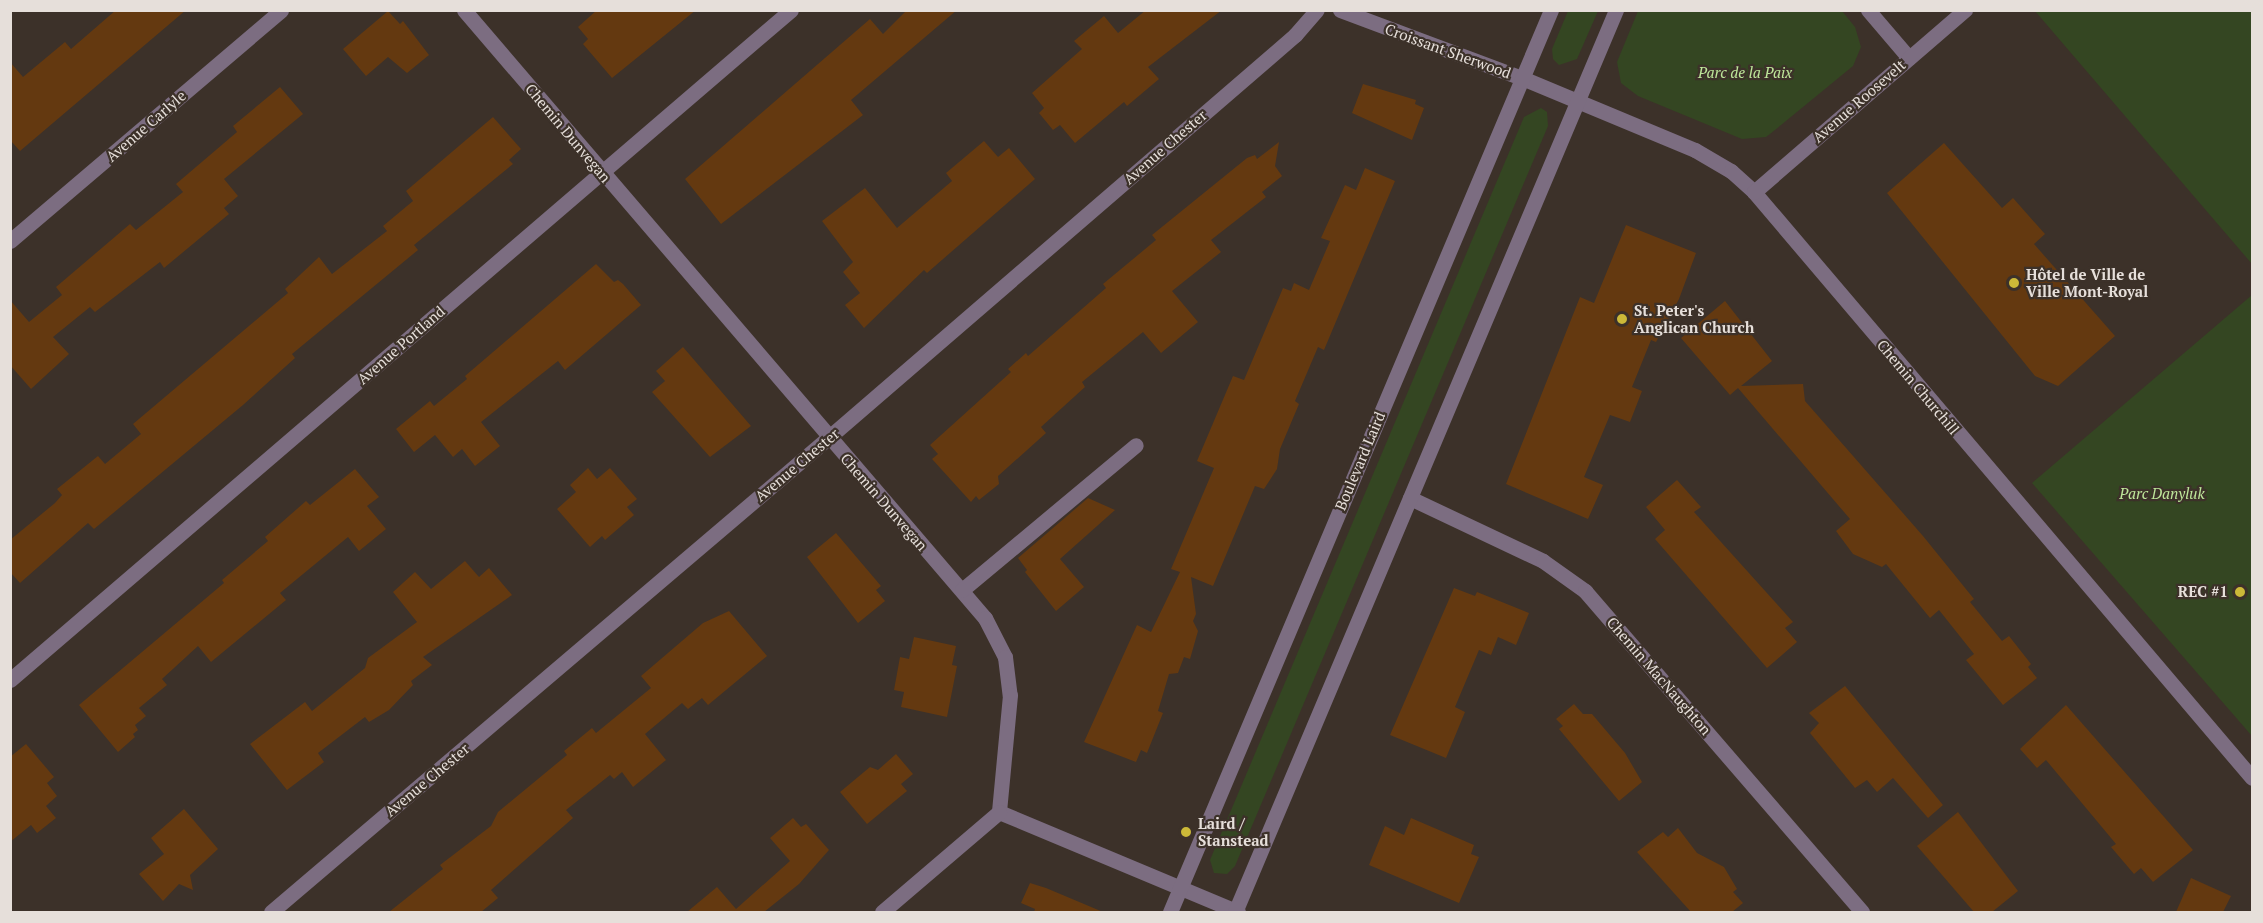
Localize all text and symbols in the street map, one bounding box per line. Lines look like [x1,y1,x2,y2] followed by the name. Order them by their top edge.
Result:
[1382,20,1514,82] street label: Croissant Sherwood
[1809,56,1909,146] street label: Avenue Roosevelt
[1698,64,1792,82] park label: Parc de la Paix
[521,80,615,186] street label: Chemin Dunvegan
[102,86,190,166] street label: Avenue Carlyle
[1120,106,1210,188] street label: Avenue Chester
[2026,265,2148,300] place label: Hôtel de Ville de Ville Mont-Royal
[2007,276,2021,290] marker: Hôtel de Ville de Ville Mont-Royal
[1634,301,1754,336] place label: St. Peter's Anglican Church
[354,302,448,388] street label: Avenue Portland
[1615,312,1629,326] marker: St. Peter's Anglican Church
[1873,336,1963,438] street label: Chemin Churchill
[1331,409,1389,513] street label: Boulevard Laird
[751,425,843,505] street label: Avenue Chester
[837,450,931,554] street label: Chemin Dunvegan
[2119,485,2205,503] park label: Parc Danyluk
[2178,583,2228,601] place label: REC #1
[2233,585,2247,599] marker: REC #1
[1603,613,1715,739] street label: Chemin MacNaughton
[381,740,473,820] street label: Avenue Chester
[1198,814,1269,849] place label: Laird / Stanstead
[1179,825,1193,839] marker: Laird / Stanstead

